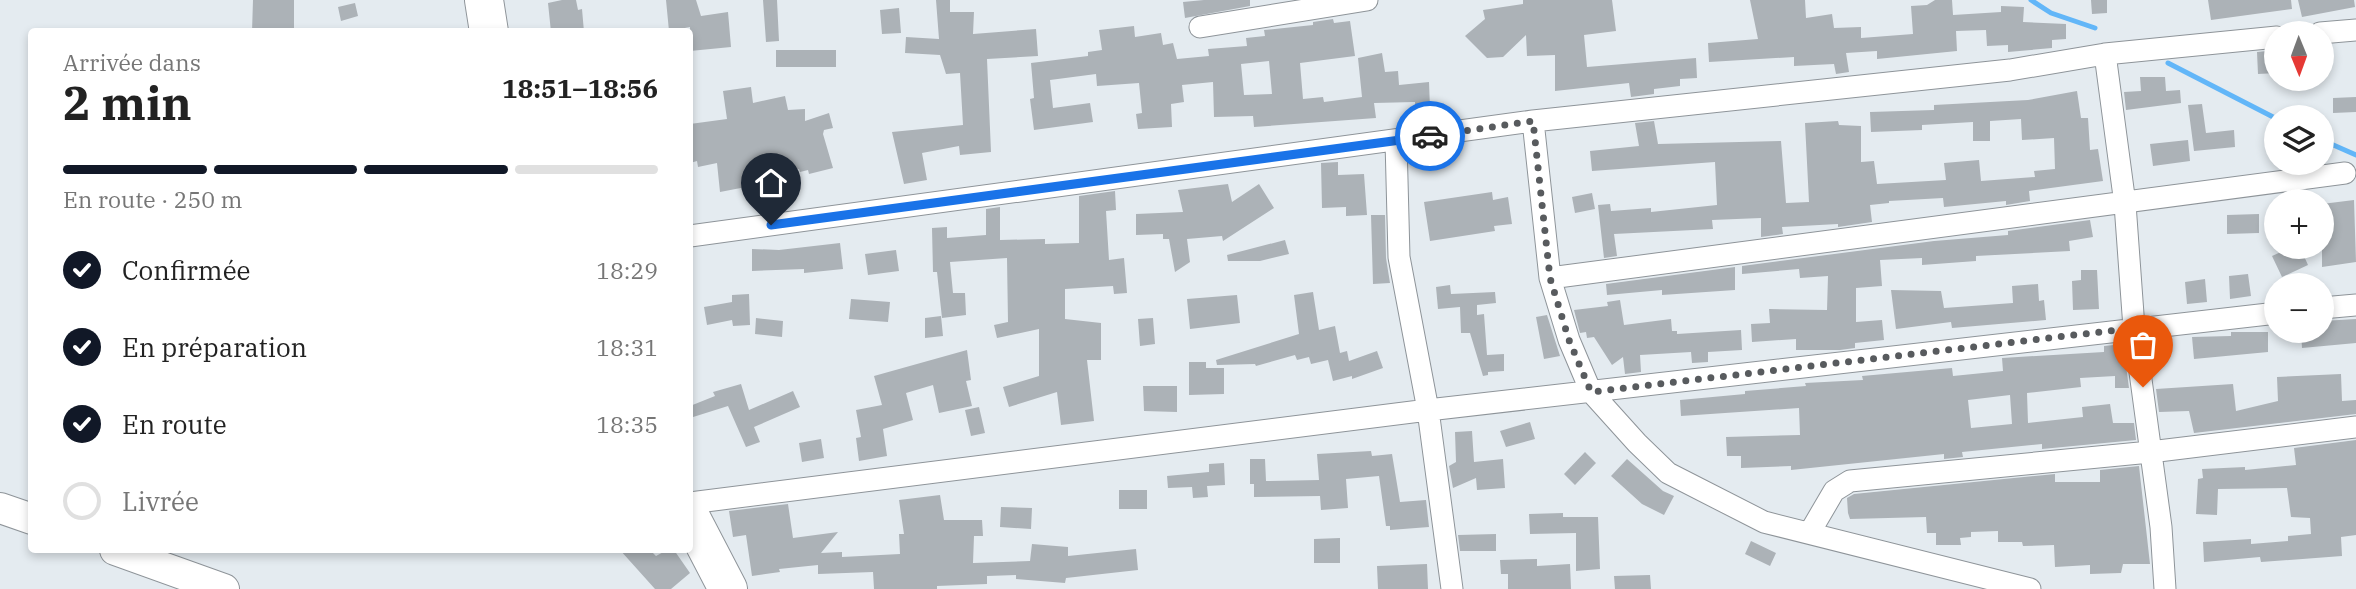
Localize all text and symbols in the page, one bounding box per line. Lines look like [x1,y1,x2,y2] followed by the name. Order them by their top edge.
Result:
[2264,21,2334,91] north arrow
[2264,21,2334,343] map controls
[63,47,201,77] text: Arrivée dans
[502,71,658,105] text: 18:51–18:56
[63,73,192,133] text: 2 min
[1395,101,1465,171] courier
[2264,105,2334,175] button: layers
[1411,117,1449,155] icon: car
[741,153,801,225] pin
[752,164,790,202] icon: home
[63,184,242,214] text: En route · 250 m
[2264,189,2334,259] button: +
[63,251,101,289] icon: check
[122,253,251,287] text: Confirmée
[596,255,658,285] text: 18:29
[2264,273,2334,343] button: −
[2113,315,2173,387] pin
[2124,326,2162,364] icon: bag
[63,328,101,366] icon: check
[122,330,307,364] text: En préparation
[596,332,658,362] text: 18:31
[63,405,101,443] icon: check
[122,407,227,441] text: En route
[596,409,658,439] text: 18:35
[122,484,199,518] text: Livrée

